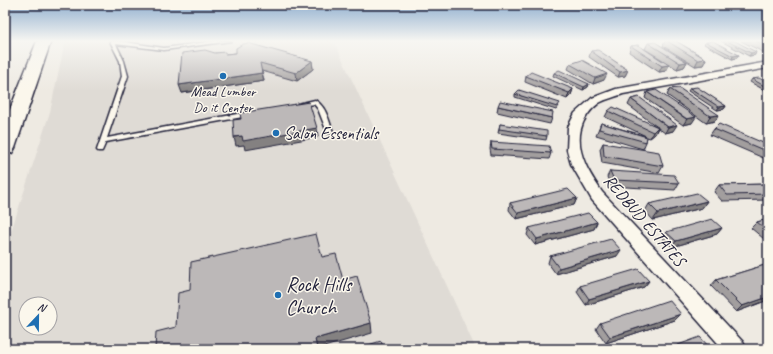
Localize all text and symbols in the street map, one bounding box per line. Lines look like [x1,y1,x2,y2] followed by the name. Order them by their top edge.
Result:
[218,71,228,81] marker: Mead Lumber Do it Center
[191,83,257,116] place label: Mead Lumber Do it Center
[284,123,379,144] place label: Salon Essentials
[271,128,281,138] marker: Salon Essentials
[599,170,692,272] street label: REDBUD ESTATES
[286,272,354,320] place label: Rock Hills Church
[273,290,283,300] marker: Rock Hills Church
[18,296,58,336] north arrow
[36,299,50,315] text: N

